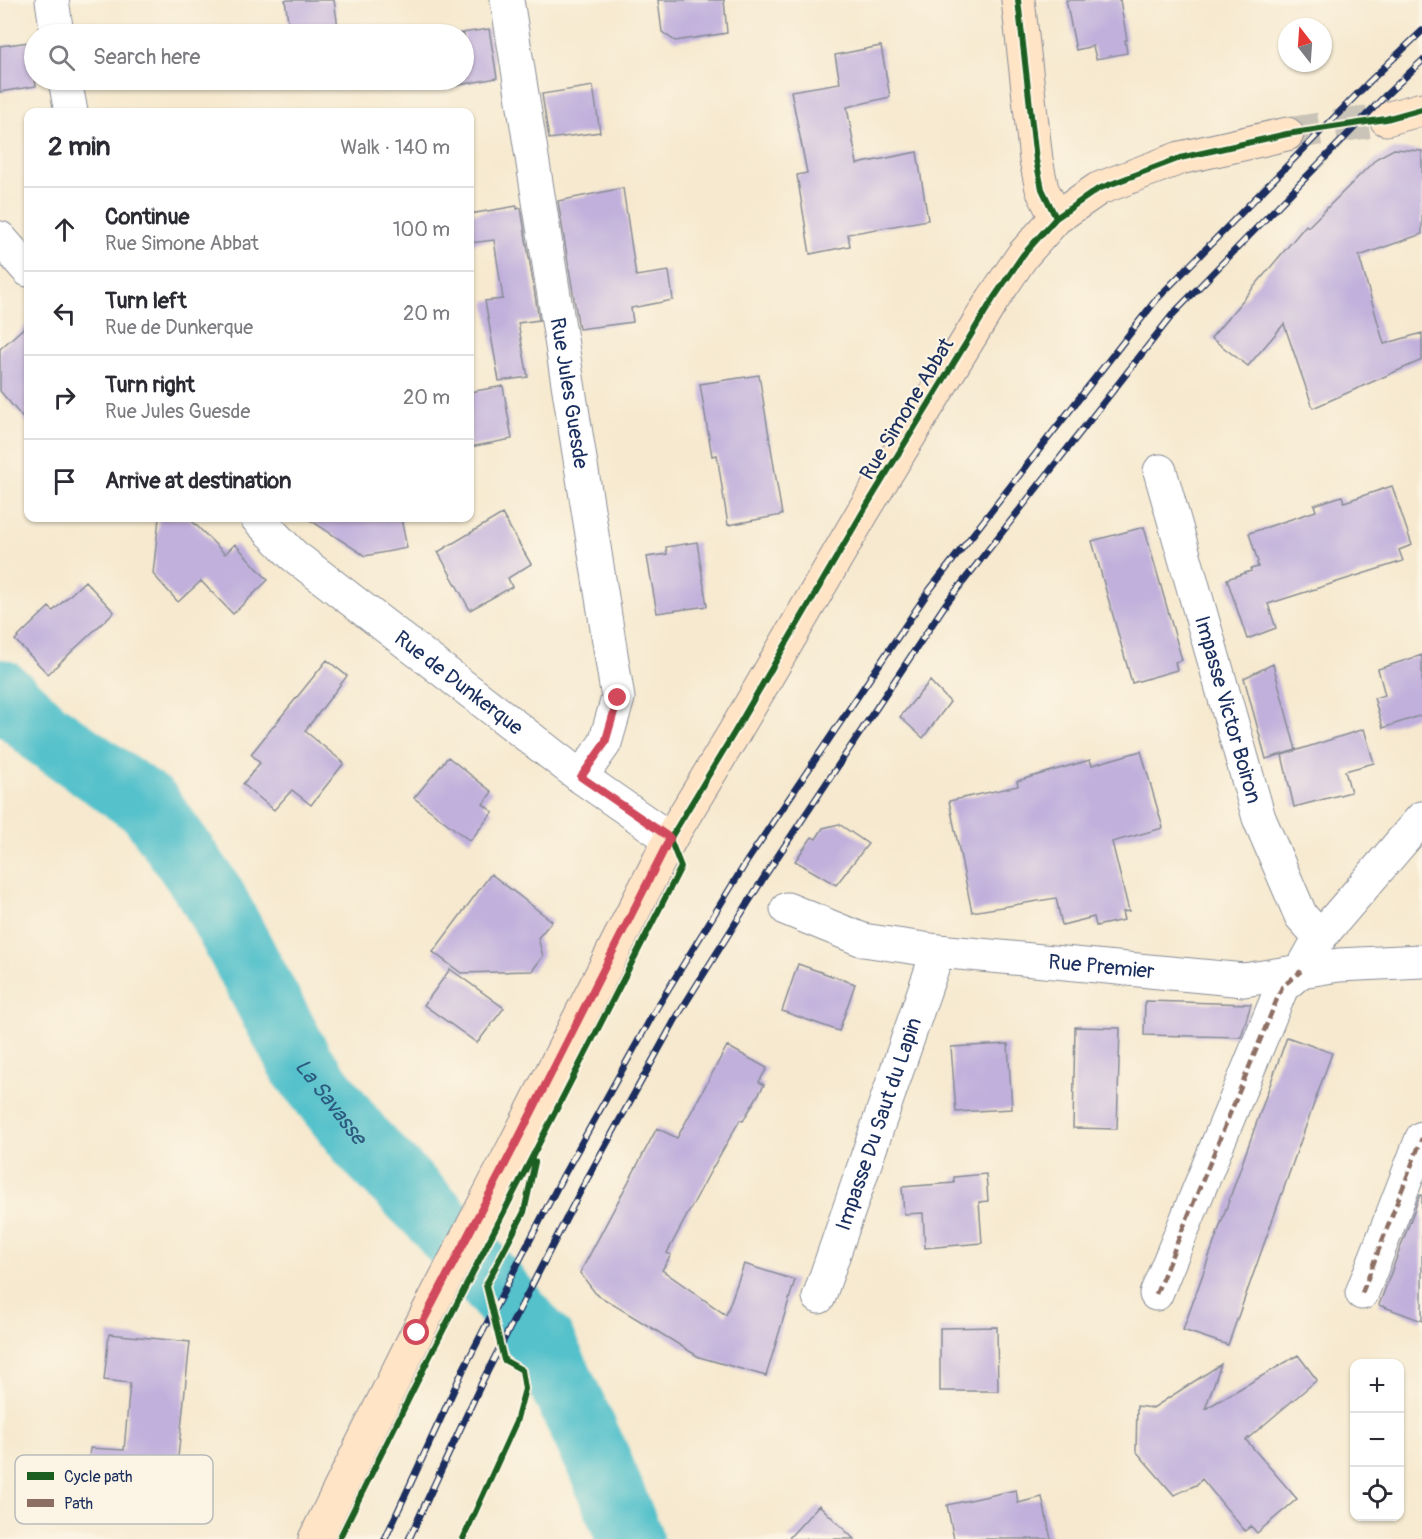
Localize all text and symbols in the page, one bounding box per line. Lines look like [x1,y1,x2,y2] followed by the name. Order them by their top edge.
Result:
[1278,18,1332,72] north arrow
[24,24,474,90] search box
[45,41,78,74] icon: search
[93,43,200,71] text: Search here
[48,131,110,163] text: 2 min
[340,135,450,160] text: Walk · 140 m
[105,203,189,231] text: Continue
[48,213,81,246] icon: ahead
[393,217,450,242] text: 100 m
[105,231,259,256] text: Rue Simone Abbat
[105,287,187,315] text: Turn left
[48,297,81,330] icon: left
[403,301,450,326] text: 20 m
[105,315,253,340] text: Rue de Dunkerque
[544,316,595,471] street label: Rue Jules Guesde
[854,332,960,485] street label: Rue Simone Abbat
[105,371,195,399] text: Turn right
[48,381,81,414] icon: right
[403,385,450,410] text: 20 m
[105,399,250,424] text: Rue Jules Guesde
[48,465,81,498] icon: arrive
[105,467,291,495] text: Arrive at destination
[1188,613,1268,806] street label: Impasse Victor Boiron
[389,625,529,741] street label: Rue de Dunkerque
[604,684,630,710] route end
[1047,948,1156,985] street label: Rue Premier
[829,1014,928,1234] street label: Impasse Du Saut du Lapin
[288,1053,374,1152] water label: La Savasse
[403,1319,429,1345] route start
[1350,1359,1404,1521] map controls
[1350,1359,1404,1413] button: +
[1350,1413,1404,1467] button: −
[15,1455,213,1524] legend
[64,1467,132,1487] text: Cycle path
[1350,1467,1404,1521] button: locate
[64,1494,93,1514] text: Path

